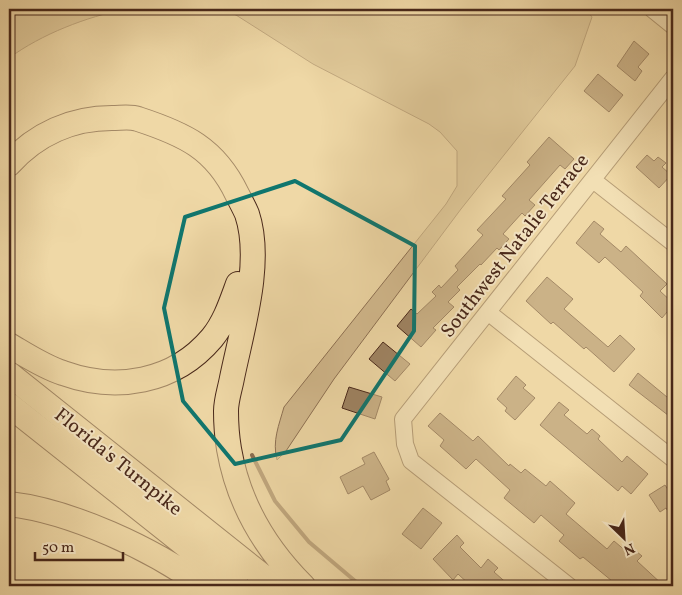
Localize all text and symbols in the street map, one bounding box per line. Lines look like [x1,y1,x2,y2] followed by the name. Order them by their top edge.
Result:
[435,148,596,344] street label: Southwest Natalie Terrace
[48,402,188,523] street label: Florida's Turnpike
[600,512,650,562] north arrow
[35,530,122,562] scale bar
[42,538,74,559] text: 50 m
[620,538,637,559] text: N

